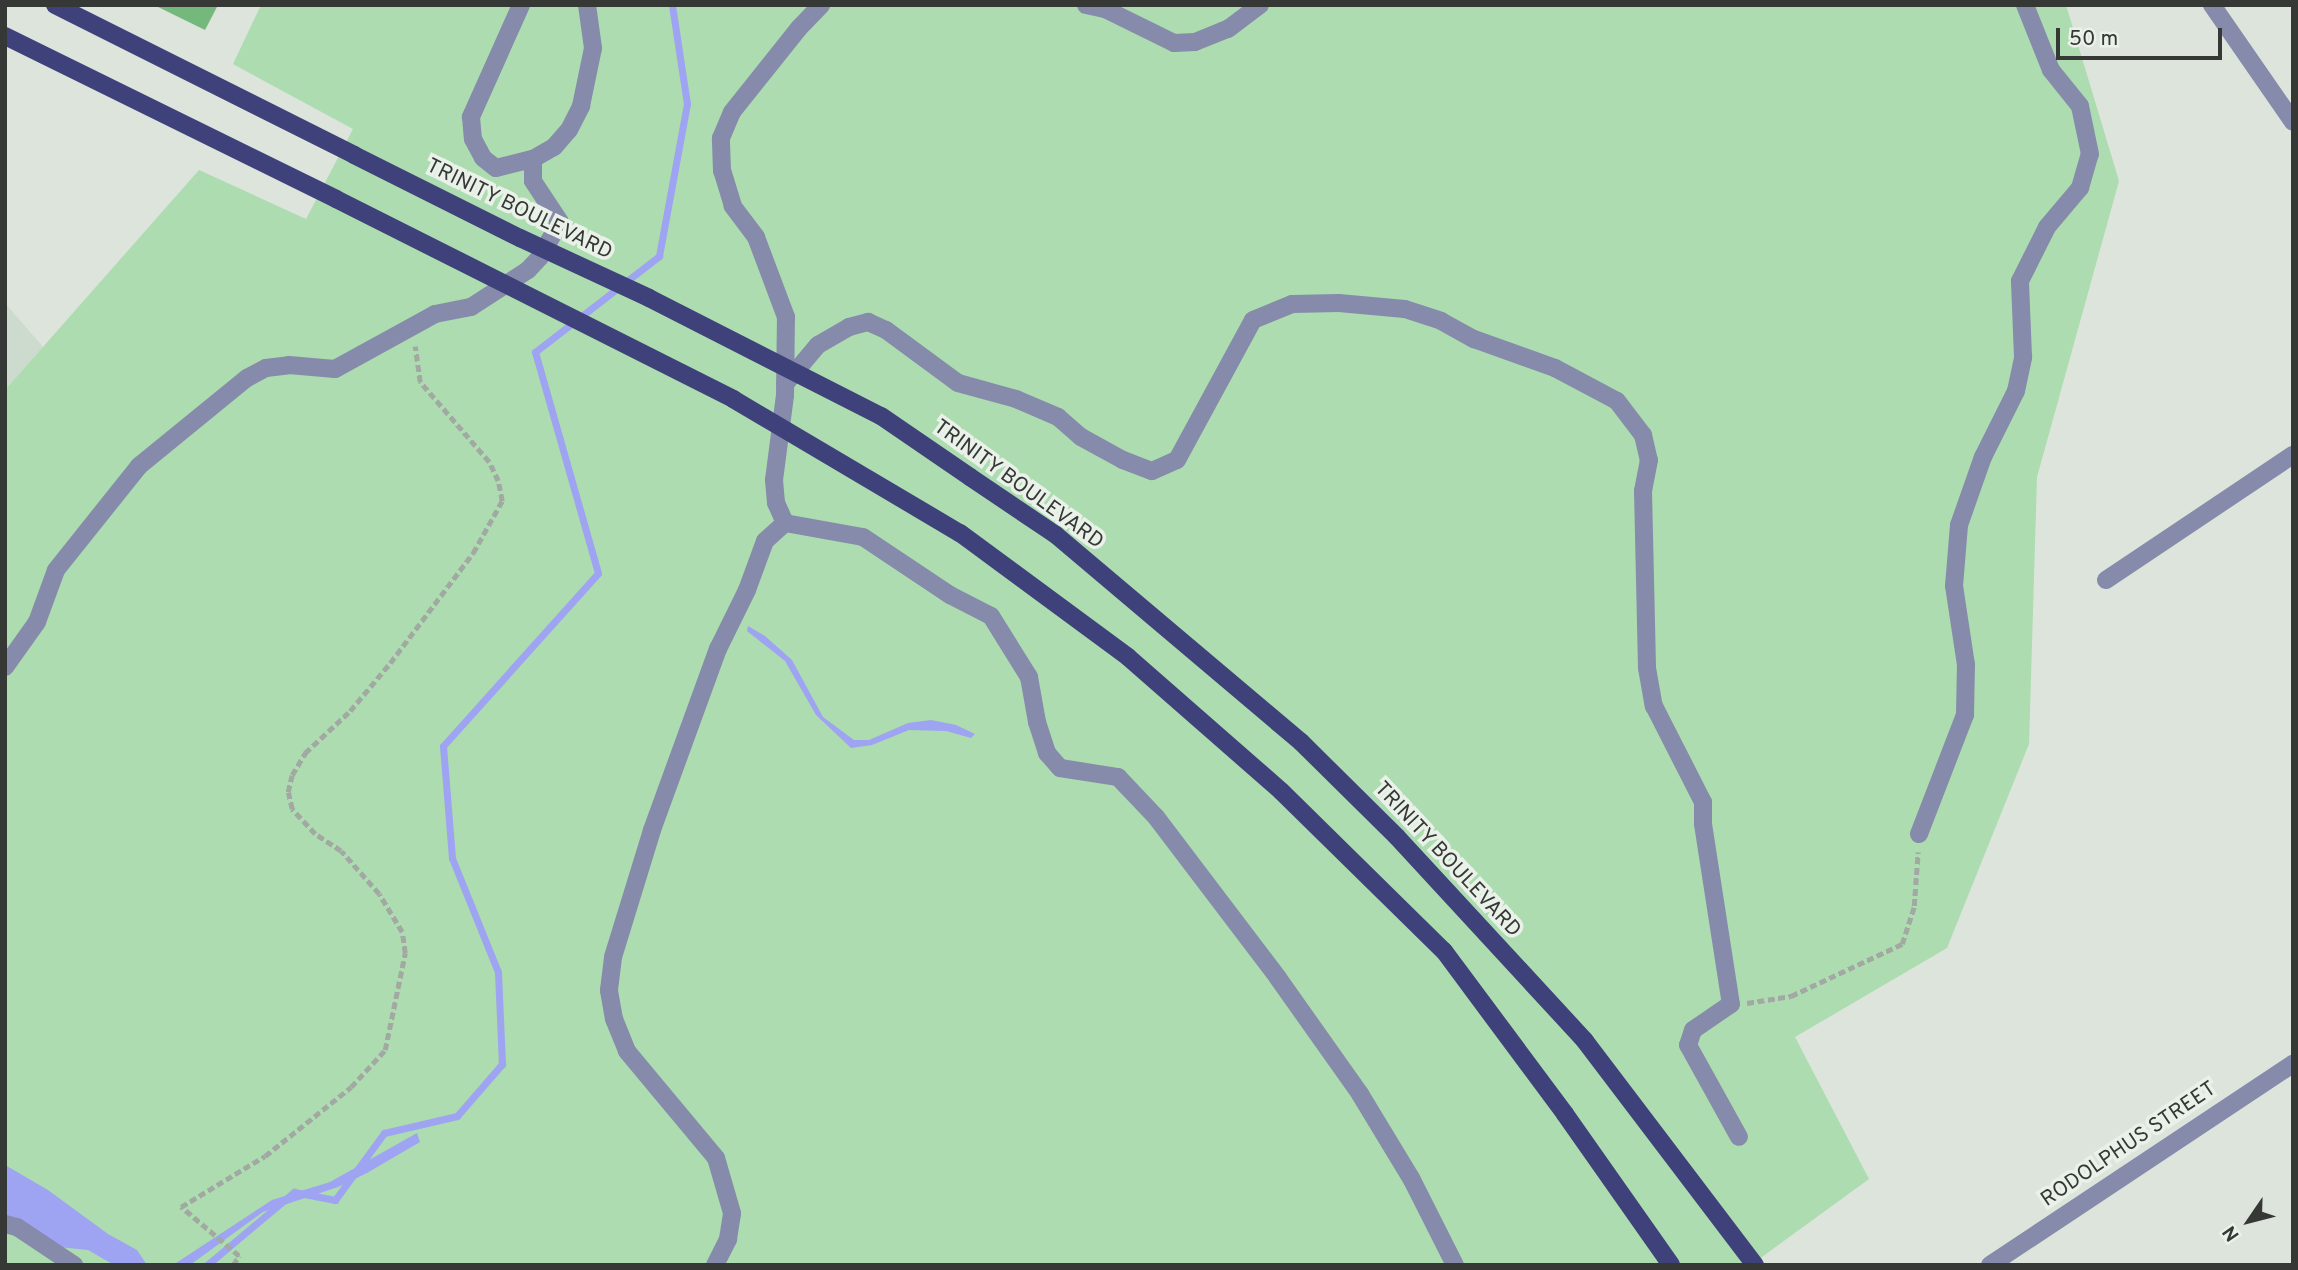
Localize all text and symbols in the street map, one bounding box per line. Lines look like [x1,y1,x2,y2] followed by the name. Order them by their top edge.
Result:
[2060,14,2226,58] scale bar
[2069,26,2118,53] text: 50 m
[422,154,616,266] street label: TRINITY BOULEVARD
[928,415,1108,555] street label: TRINITY BOULEVARD
[1368,777,1526,943] street label: TRINITY BOULEVARD
[2037,1077,2221,1213] street label: RODOLPHUS STREET
[2214,1186,2284,1256] north arrow
[2218,1221,2246,1246] text: N

